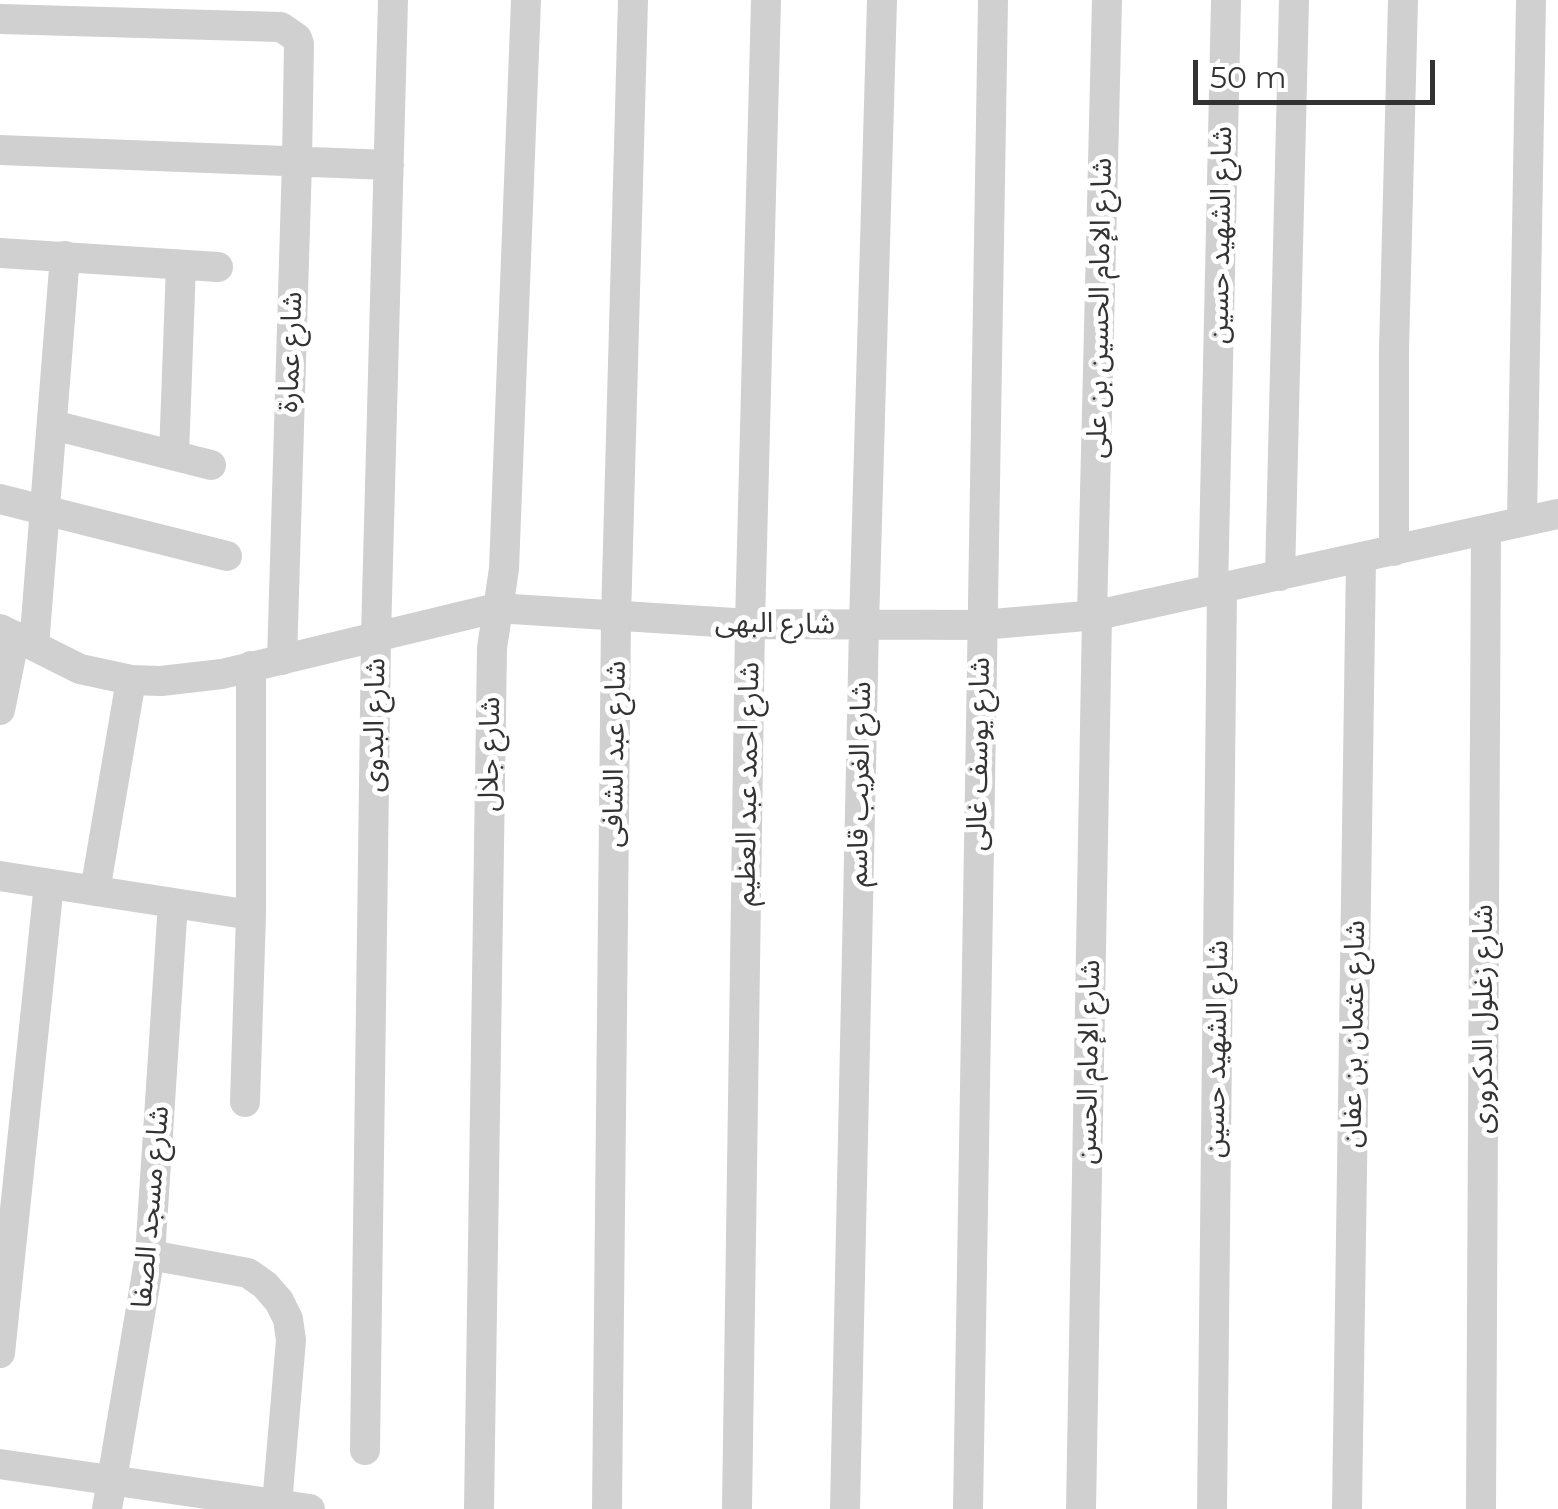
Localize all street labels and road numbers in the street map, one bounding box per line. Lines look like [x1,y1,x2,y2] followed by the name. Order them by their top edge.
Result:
[1202,126,1240,344] street label: شارع الشهيد حسين
[1081,157,1119,459] street label: شارع الإمام الحسين بن على
[272,291,310,413] street label: شارع عمارة
[715,606,835,642] street label: شارع البهى
[961,657,997,851] street label: شارع يوسف غالى
[357,658,393,792] street label: شارع البدوى
[597,660,633,848] street label: شارع عبد الشافى
[729,662,767,906] street label: شارع احمد عبد العظيم
[841,681,879,887] street label: شارع الغريب قاسم
[472,696,508,812] street label: شارع جلال
[1467,904,1501,1134] street label: شارع زغلول الدكرورى
[1335,920,1373,1148] street label: شارع عثمان بن عفان
[1198,940,1236,1158] street label: شارع الشهيد حسين
[1070,959,1108,1165] street label: شارع الإمام الحسن
[125,1104,177,1310] street label: شارع مسجد الصفا

